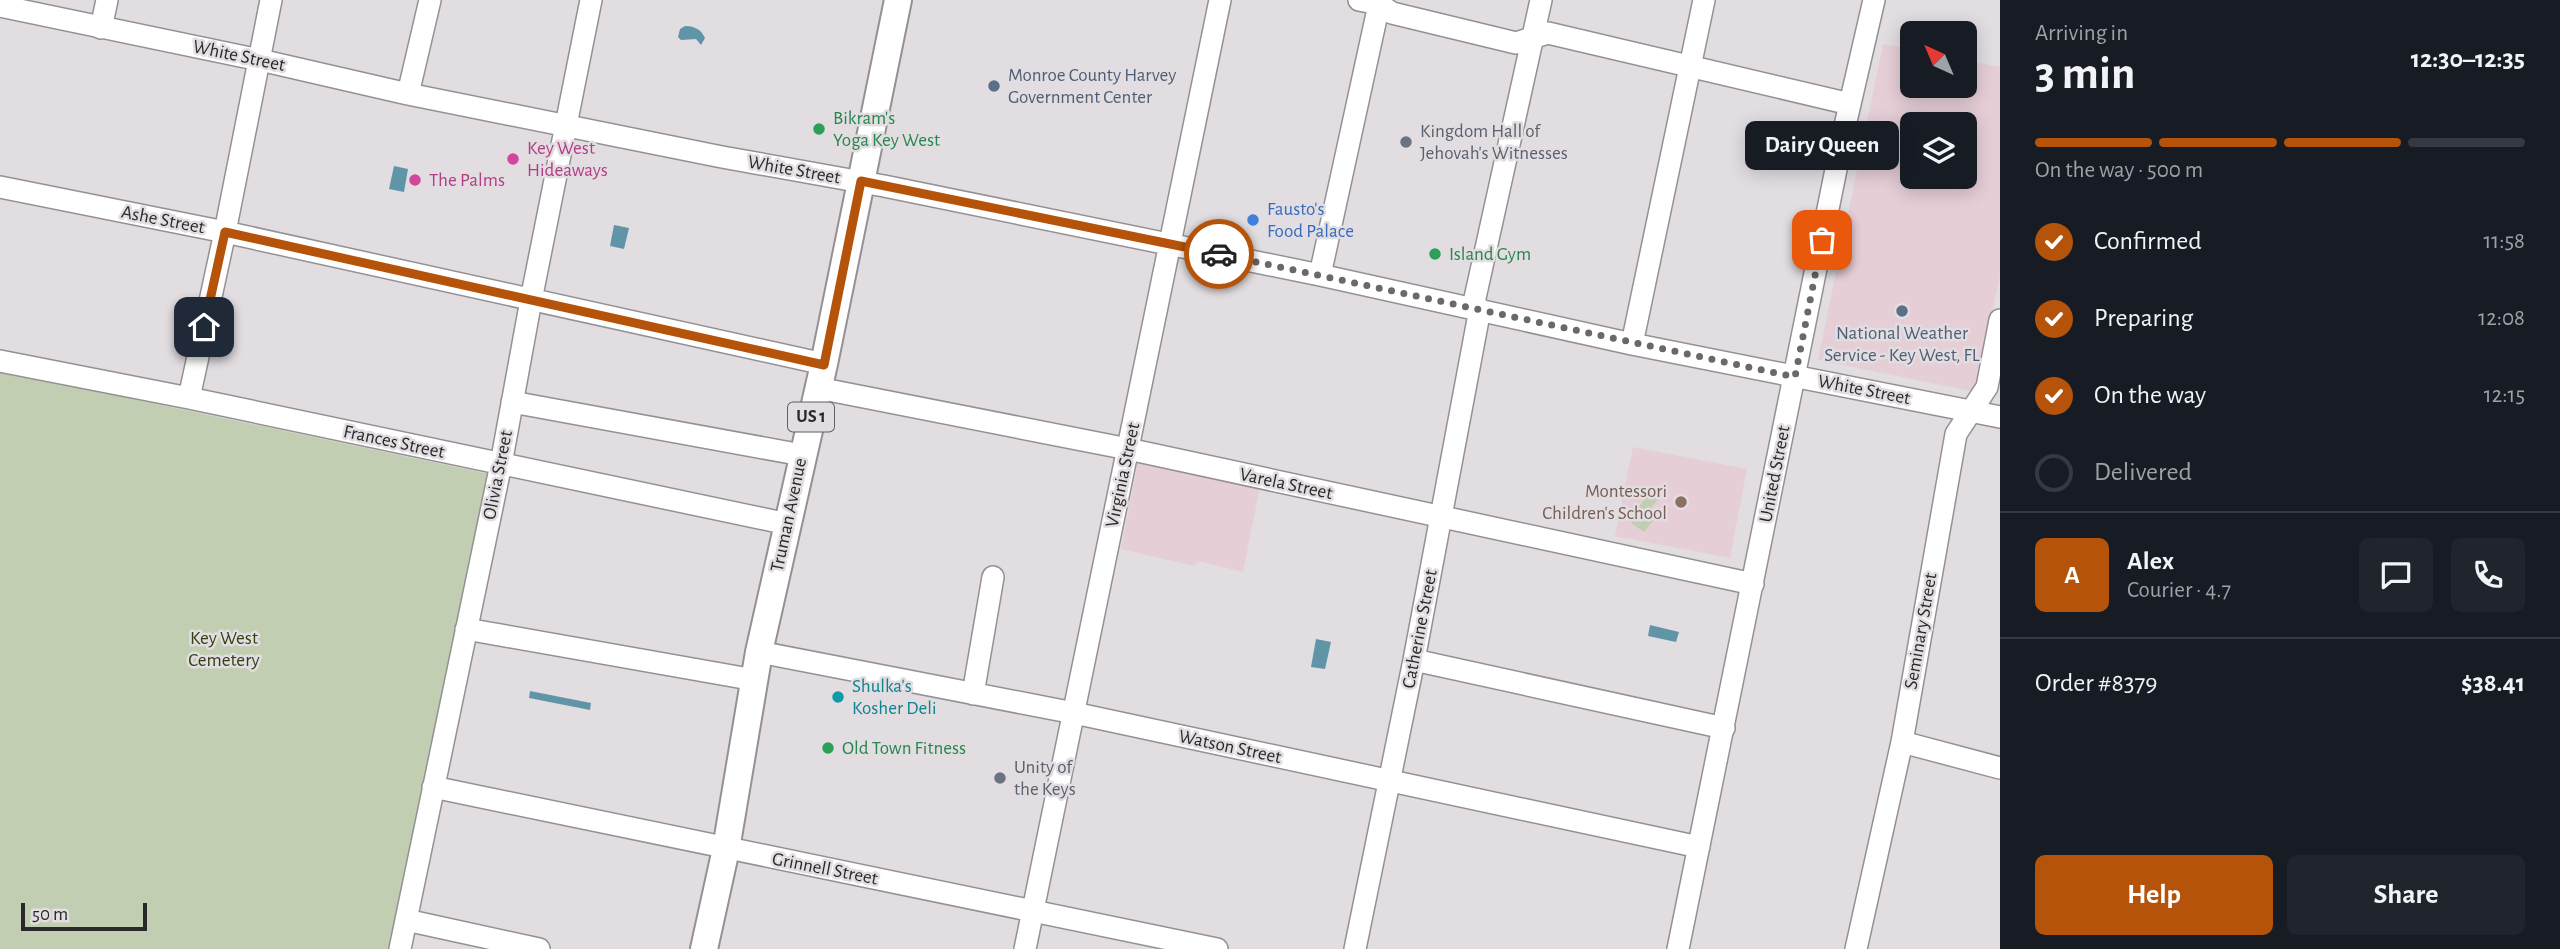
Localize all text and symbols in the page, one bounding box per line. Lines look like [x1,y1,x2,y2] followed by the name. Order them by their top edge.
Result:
[1900,21,1978,98] north arrow
[1900,21,1977,189] map controls
[2035,22,2128,45] text: Arriving in
[191,37,287,75] street label: White Street
[2411,46,2525,72] text: 12:30–12:35
[2035,51,2135,97] text: 3 min
[1008,66,1176,107] place label: Monroe County Harvey Government Center
[986,78,1002,94] marker: Monroe County Harvey Government Center
[833,109,940,150] place label: Bikram's Yoga Key West
[1900,112,1977,189] button: layers
[811,121,827,137] marker: Bikram's Yoga Key West
[1745,121,1899,170] callout: Dairy Queen
[1420,122,1568,163] place label: Kingdom Hall of Jehovah's Witnesses
[1398,134,1414,150] marker: Kingdom Hall of Jehovah's Witnesses
[1765,134,1879,157] text: Dairy Queen
[527,139,608,180] place label: Key West Hideaways
[505,151,521,167] marker: Key West Hideaways
[746,153,842,187] street label: White Street
[2035,159,2203,182] text: On the way · 500 m
[429,171,505,190] place label: The Palms
[407,172,423,188] marker: The Palms
[1267,200,1354,241] place label: Fausto's Food Palace
[120,203,206,237] street label: Ashe Street
[1792,210,1852,270] pin
[1245,212,1261,228] marker: Fausto's Food Palace
[1184,219,1254,289] courier
[1803,221,1841,259] icon: bag
[2035,223,2073,261] icon: check
[2094,228,2202,254] text: Confirmed
[2483,230,2525,253] text: 11:58
[1200,235,1238,273] icon: car
[1449,245,1531,264] place label: Island Gym
[1427,246,1443,262] marker: Island Gym
[174,297,234,357] pin
[2035,300,2073,338] icon: check
[1894,303,1910,319] marker: National Weather Service - Key West, FL
[2094,305,2193,331] text: Preparing
[2478,307,2525,330] text: 12:08
[185,308,223,346] icon: home
[1824,324,1980,365] place label: National Weather Service - Key West, FL
[1816,372,1912,408] street label: White Street
[2035,377,2073,415] icon: check
[2094,382,2206,408] text: On the way
[2484,384,2525,407] text: 12:15
[788,402,834,432] road number: US 1
[1103,421,1143,529] street label: Virginia Street
[342,422,446,462] street label: Frances Street
[1756,424,1794,524] street label: United Street
[480,429,516,521] street label: Olivia Street
[768,456,810,574] street label: Truman Avenue
[2094,459,2192,485] text: Delivered
[1238,465,1334,503] street label: Varela Street
[1542,482,1667,523] place label: Montessori Children's School
[1673,494,1689,510] marker: Montessori Children's School
[2359,538,2433,612] button: chat
[2451,538,2525,612] button: phone
[2127,548,2174,574] text: Alex
[2064,562,2080,588] text: A
[1399,568,1441,690] street label: Catherine Street
[1901,571,1941,691] street label: Seminary Street
[2127,579,2231,602] text: Courier · 4.7
[188,629,260,670] park label: Key West Cemetery
[2035,670,2158,696] text: Order #8379
[2461,670,2525,696] text: $38.41
[852,677,937,718] place label: Shulka's Kosher Deli
[830,689,846,705] marker: Shulka's Kosher Deli
[1177,727,1283,767] street label: Watson Street
[842,739,966,758] place label: Old Town Fitness
[820,740,836,756] marker: Old Town Fitness
[1014,758,1076,799] place label: Unity of the Keys
[992,770,1008,786] marker: Unity of the Keys
[771,849,879,889] street label: Grinnell Street
[2035,855,2273,935] button: Help
[2287,855,2525,935] button: Share
[21,900,147,932] scale bar
[32,905,68,924] text: 50 m

